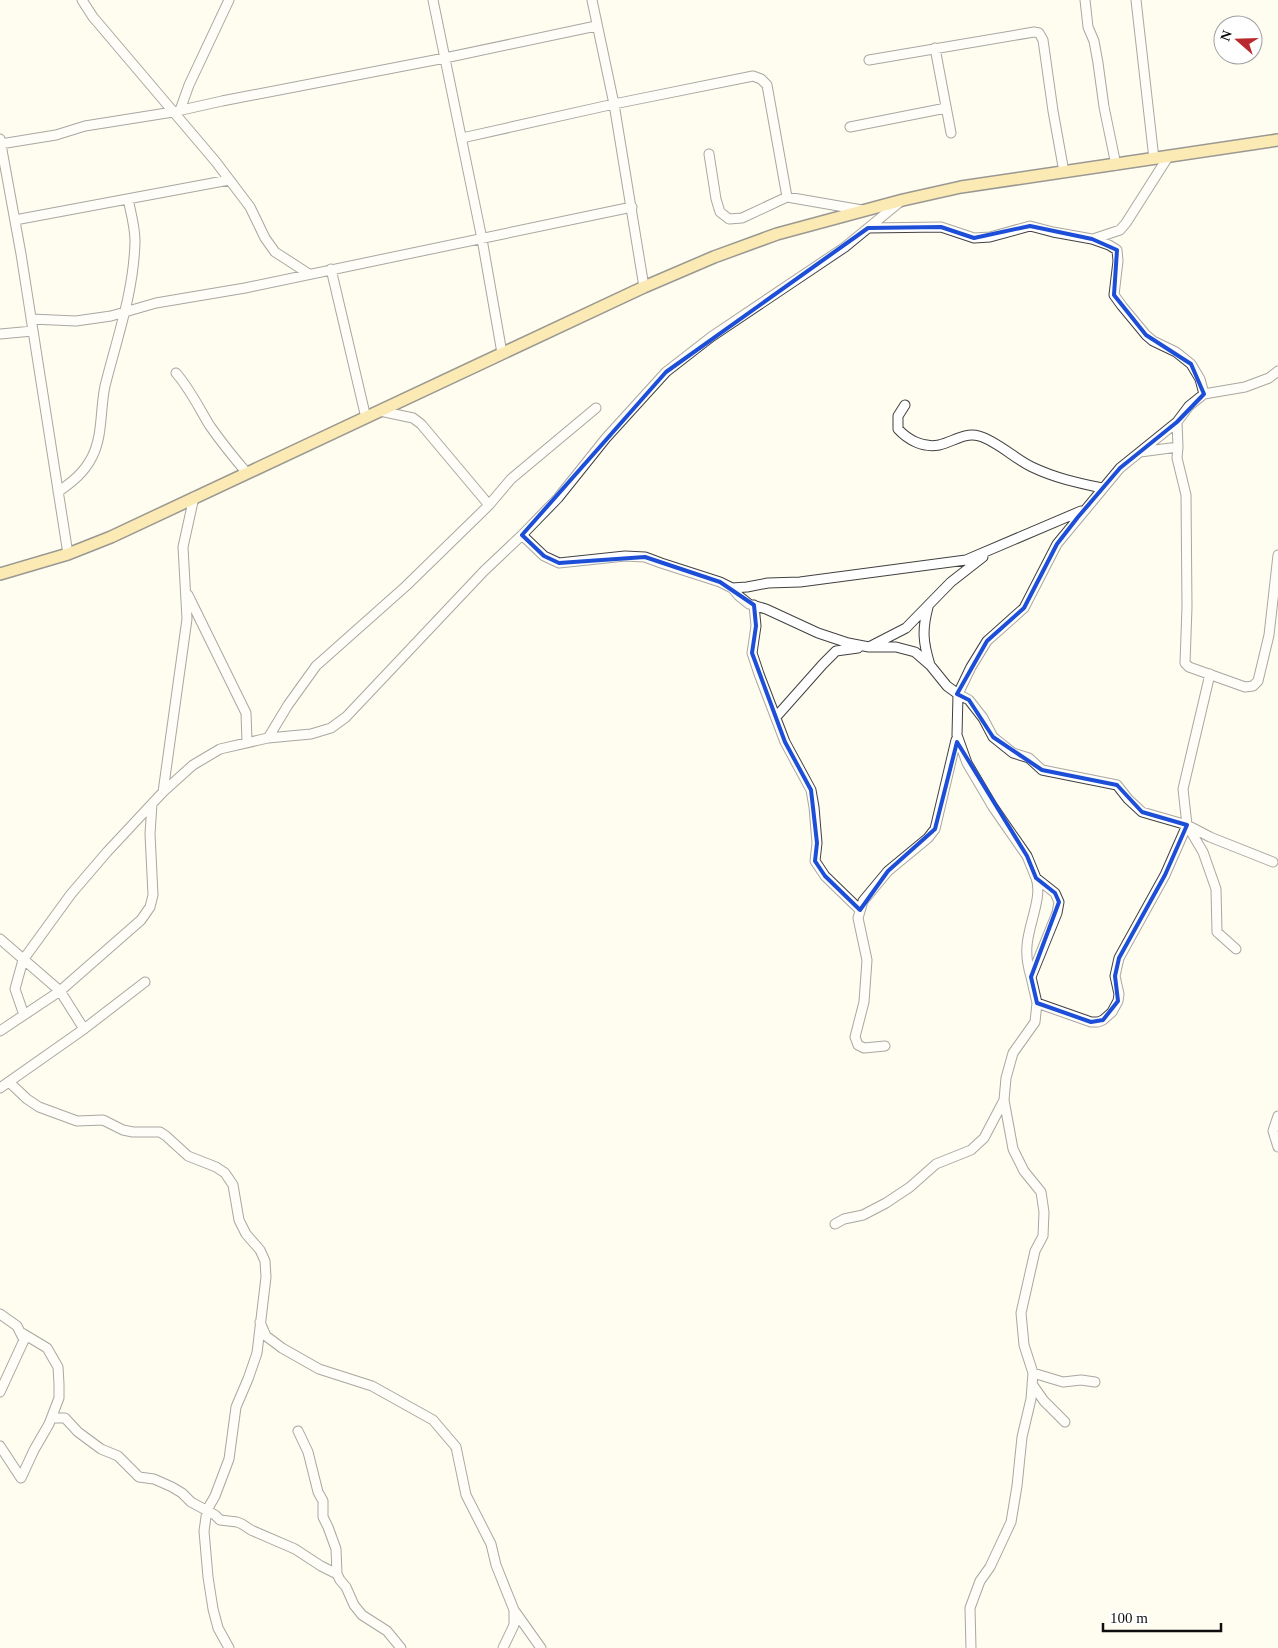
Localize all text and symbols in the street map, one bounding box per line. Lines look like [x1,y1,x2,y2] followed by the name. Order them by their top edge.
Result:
[1213,15,1263,65] north arrow
[1217,28,1235,43] text: N
[1103,1600,1220,1632] scale bar
[1110,1610,1148,1626] text: 100 m

